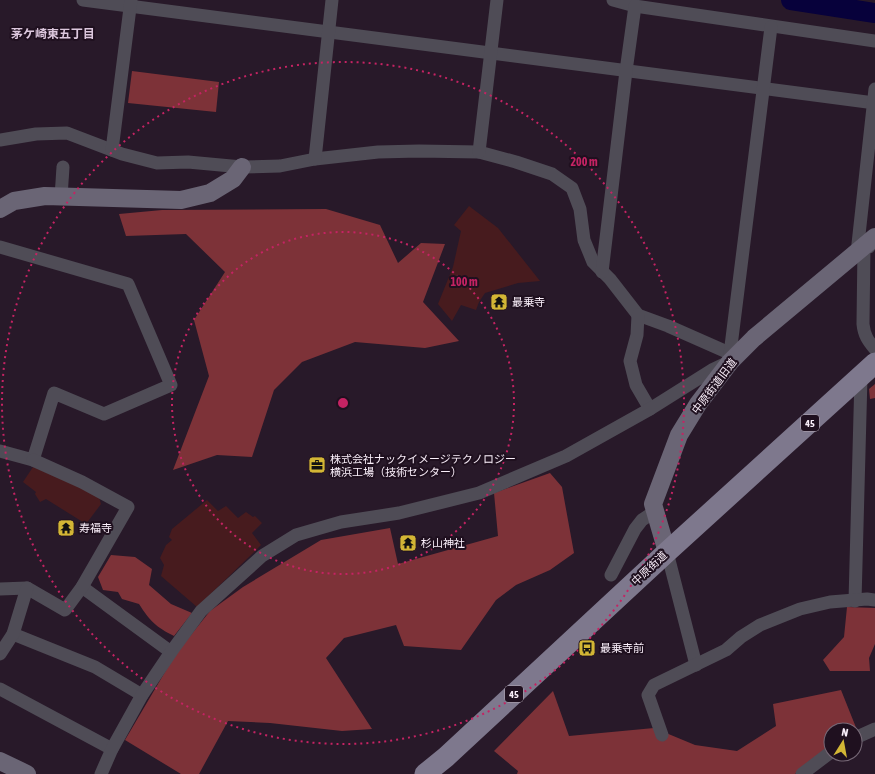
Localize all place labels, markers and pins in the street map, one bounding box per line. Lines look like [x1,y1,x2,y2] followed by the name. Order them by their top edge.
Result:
[489,292,509,312] temple icon: 最乗寺
[512,296,545,308] place label: 最乗寺
[336,396,350,410] centre of rings
[330,453,516,478] place label: 株式会社ナックイメージテクノロジー 横浜工場（技術センター）
[307,455,327,475] office icon: 株式会社ナックイメージテクノロジー 横浜工場（技術センター）
[56,518,76,538] temple icon: 寿福寺
[79,522,112,534] place label: 寿福寺
[398,533,418,553] temple icon: 杉山神社
[421,537,465,549] place label: 杉山神社
[577,638,597,658] bus stop icon: 最乗寺前
[600,642,644,654] place label: 最乗寺前

